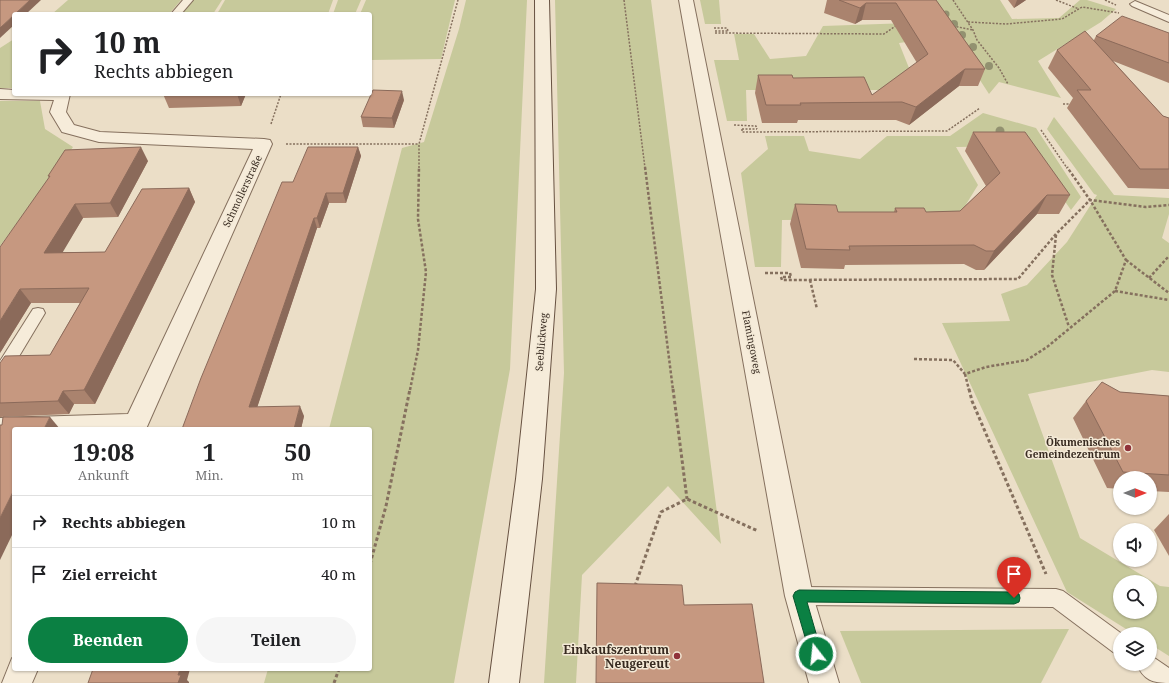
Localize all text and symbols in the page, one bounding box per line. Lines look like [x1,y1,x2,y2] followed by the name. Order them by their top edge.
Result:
[94,23,161,61] text: 10 m
[28,28,80,80] icon: right
[94,59,233,83] text: Rechts abbiegen
[219,153,265,229] street label: Schmollerstraße
[739,309,765,375] street label: Flamingoweg
[531,312,551,372] street label: Seeblickweg
[73,435,134,468] text: 19:08
[202,435,216,468] text: 1
[284,435,311,468] text: 50
[1025,435,1120,461] place label: Ökumenisches Gemeindezentrum
[1123,443,1133,453] marker: Ökumenisches Gemeindezentrum
[78,466,129,484] text: Ankunft
[195,466,223,484] text: Min.
[291,466,304,484] text: m
[1113,471,1157,515] north arrow
[1113,471,1157,671] map controls
[28,511,50,533] icon: right
[62,512,186,532] text: Rechts abbiegen
[321,512,356,532] text: 10 m
[1113,523,1157,567] button: sound
[997,557,1031,598] pin
[28,563,50,585] icon: arrive
[1003,563,1025,585] icon: arrive
[62,564,157,584] text: Ziel erreicht
[321,564,356,584] text: 40 m
[1113,575,1157,619] button: search
[28,617,188,663] button: Beenden
[196,617,356,663] button: Teilen
[1113,627,1157,671] button: layers
[795,633,837,675] position arrow
[563,641,669,672] place label: Einkaufszentrum Neugereut
[672,651,682,661] marker: Einkaufszentrum Neugereut

